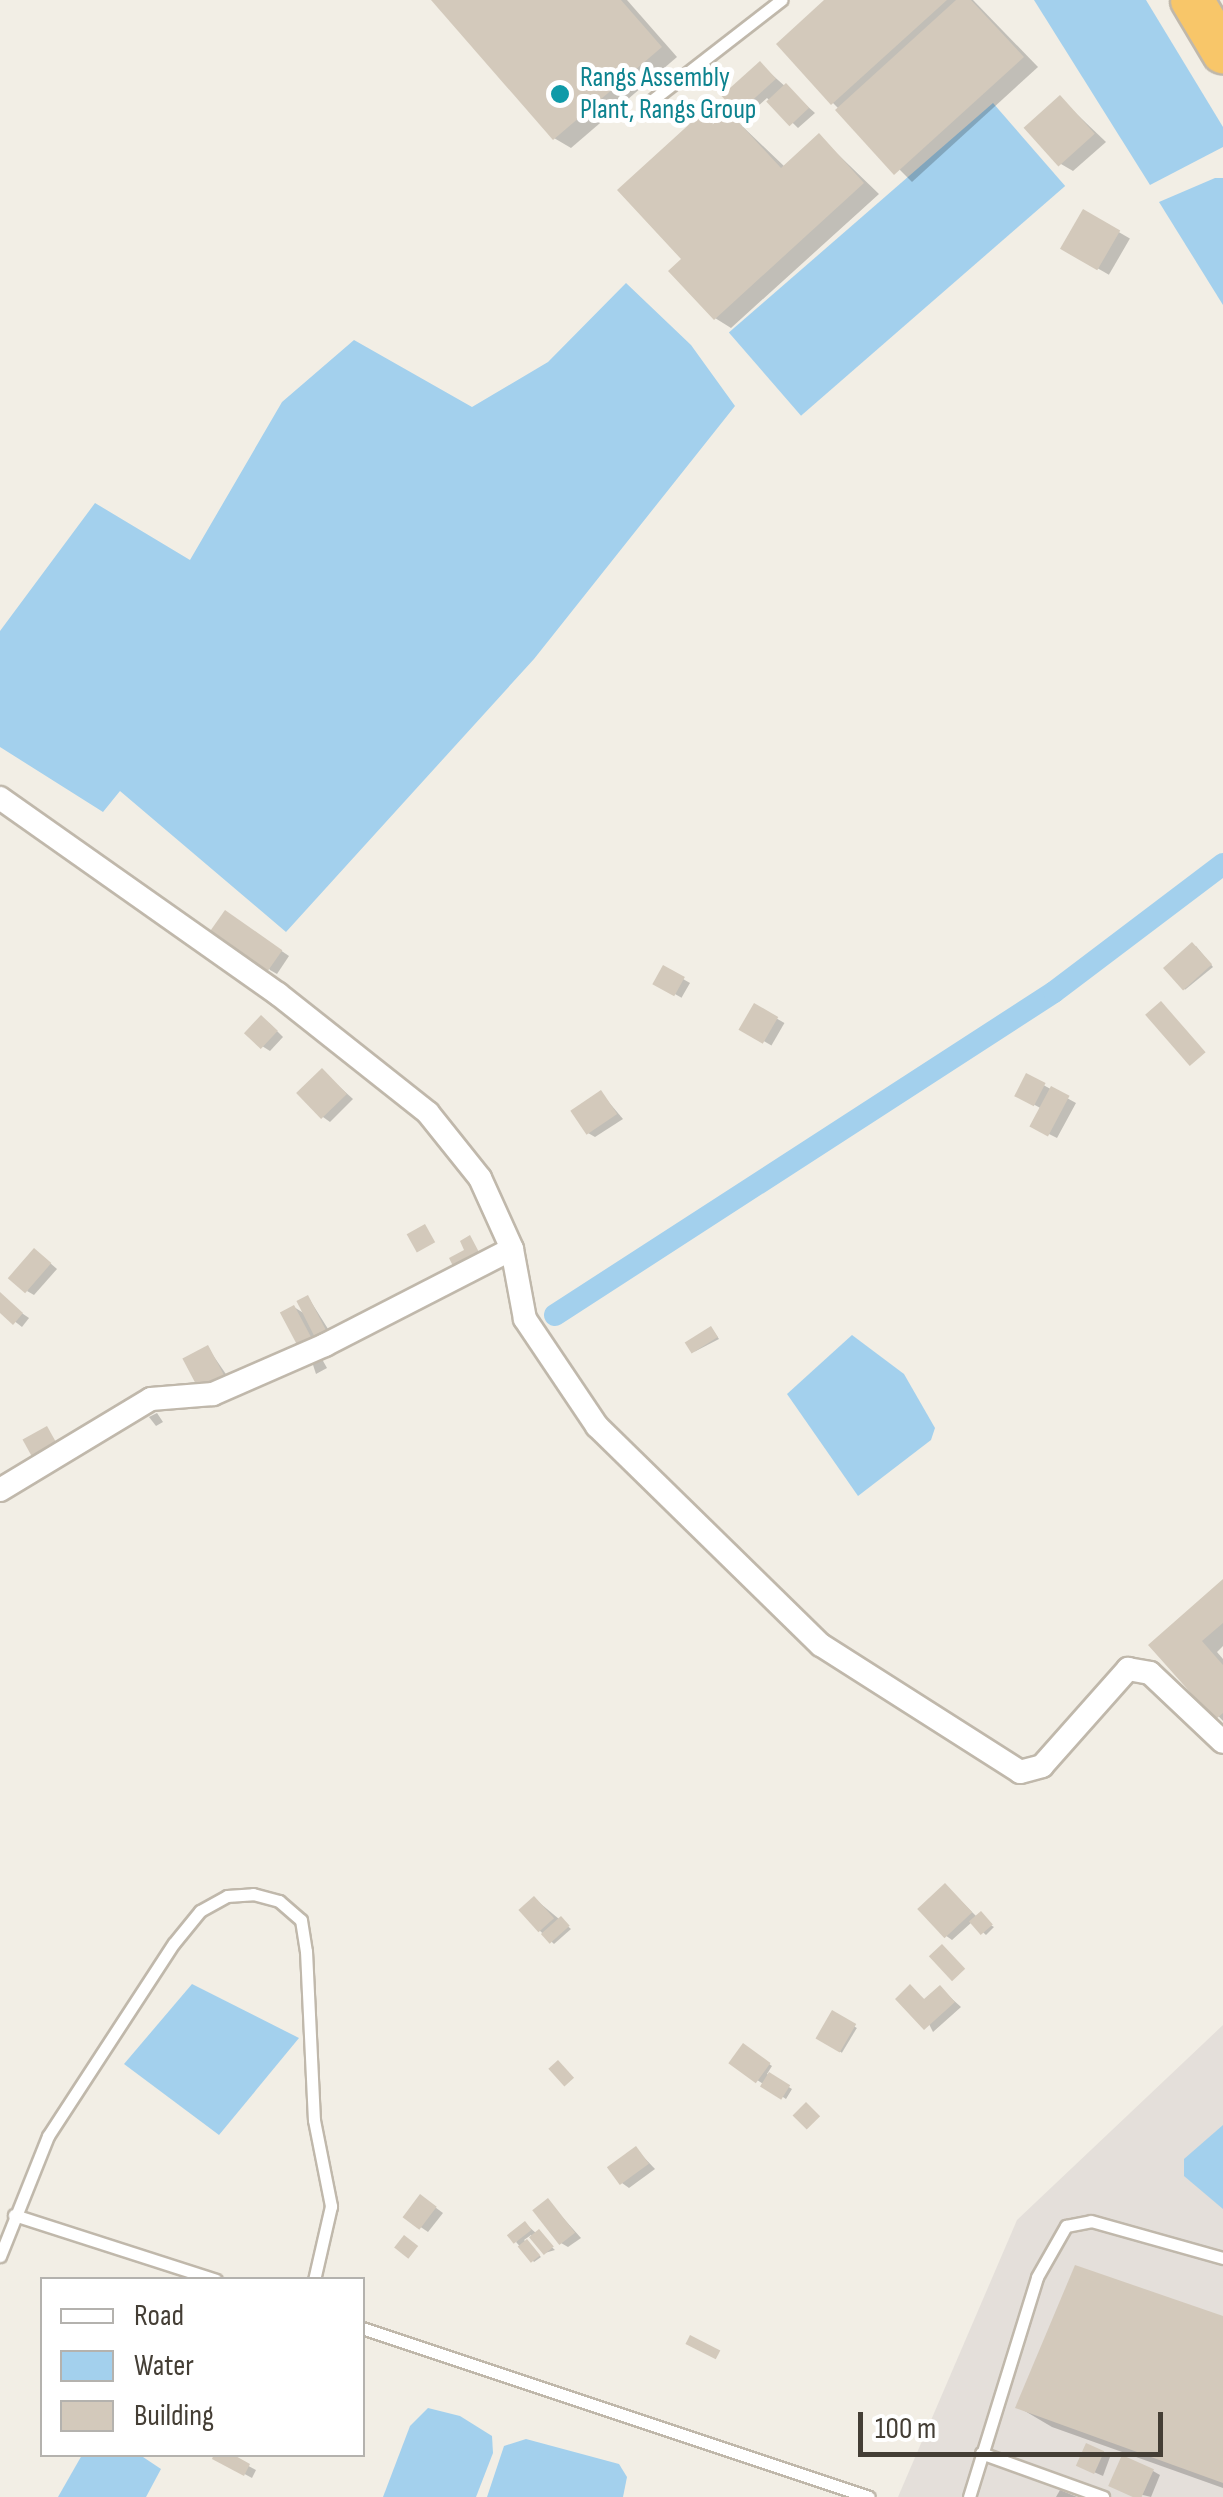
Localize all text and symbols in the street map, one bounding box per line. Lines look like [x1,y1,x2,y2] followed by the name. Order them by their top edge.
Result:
[580,61,756,127] place label: Rangs Assembly Plant, Rangs Group
[549,83,571,105] marker: Rangs Assembly Plant, Rangs Group
[40,2277,365,2457] legend
[134,2298,184,2334] text: Road
[134,2348,194,2384] text: Water
[863,2392,1168,2454] scale bar
[134,2398,214,2434] text: Building
[875,2411,936,2447] text: 100 m

